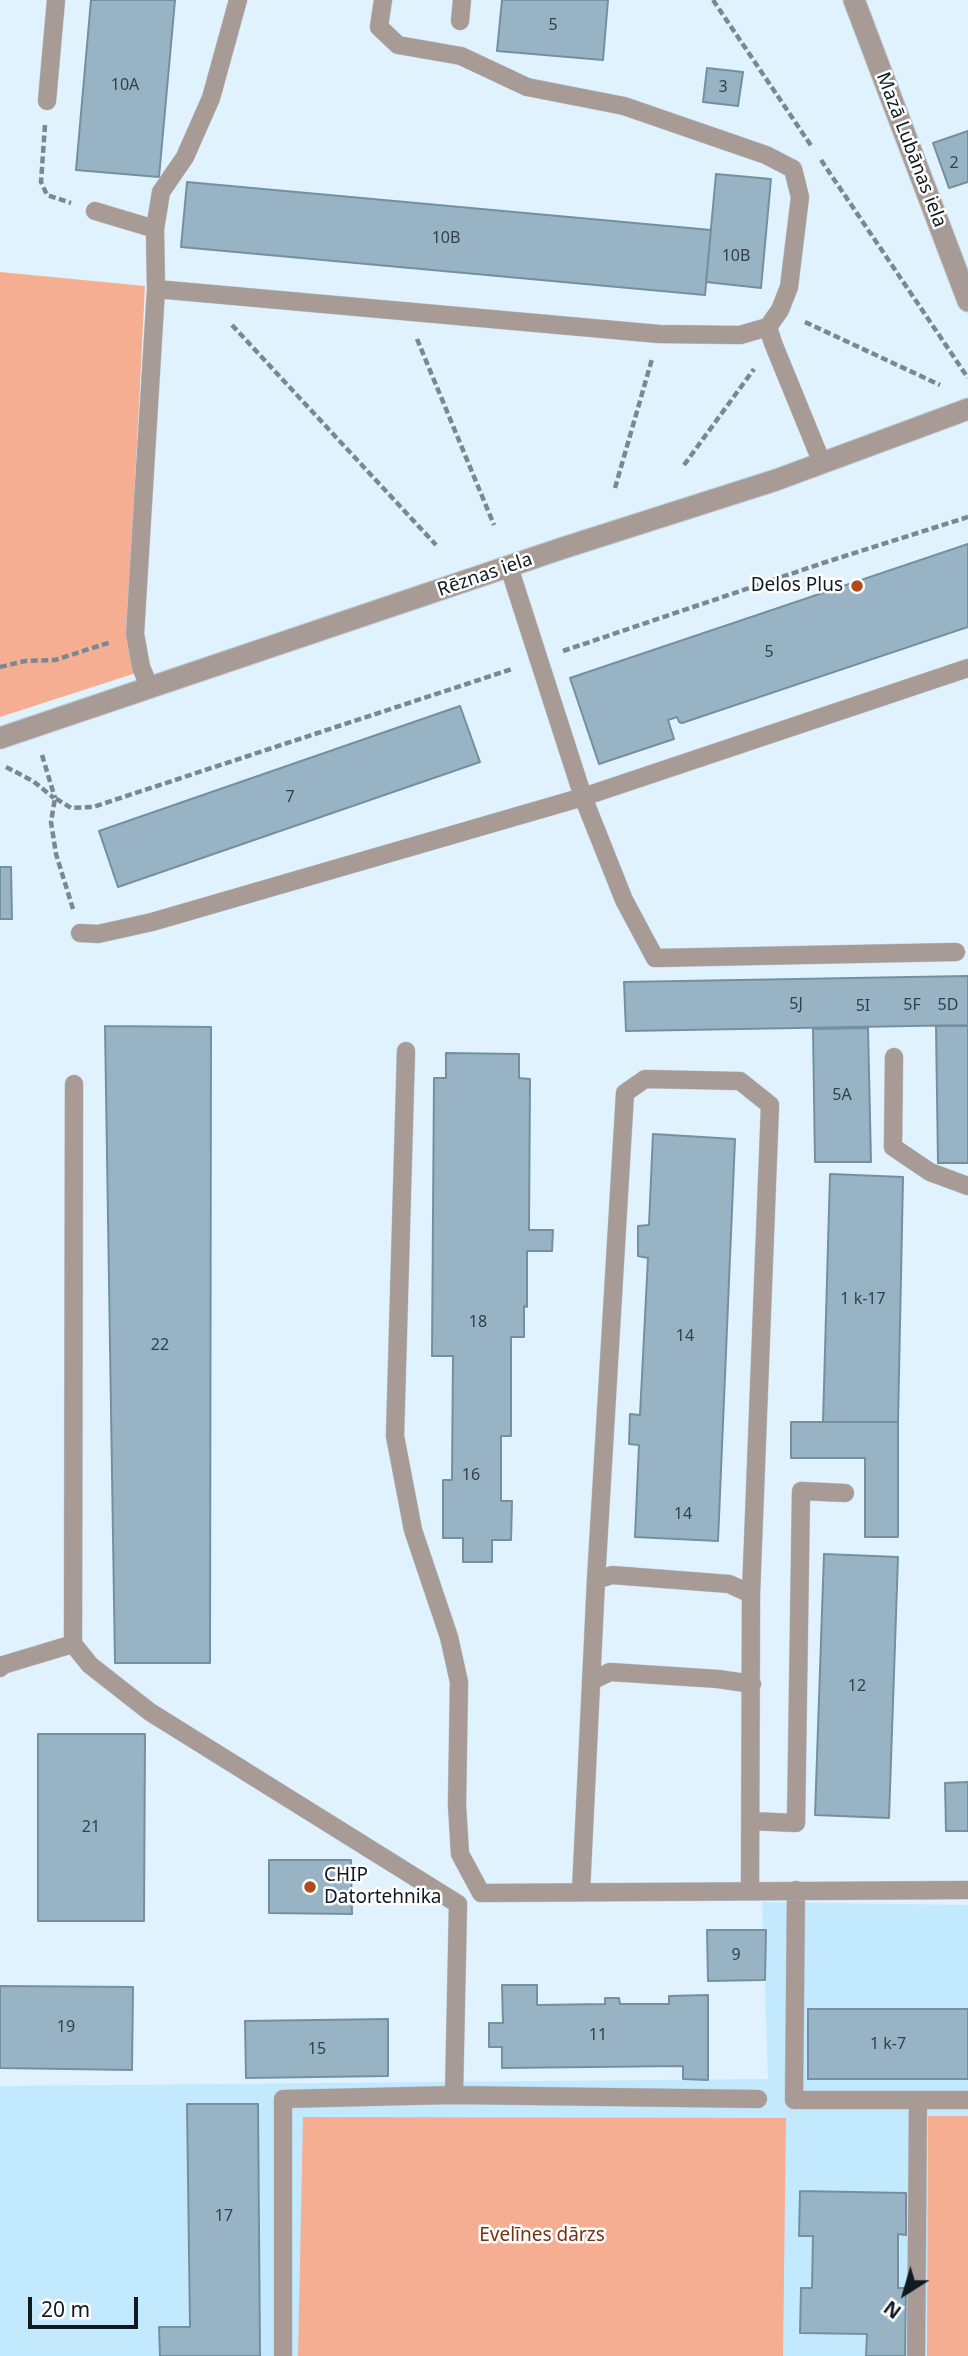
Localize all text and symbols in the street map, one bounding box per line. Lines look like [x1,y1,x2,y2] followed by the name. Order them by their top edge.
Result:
[548,15,558,35] house number: 5
[871,69,951,231] street label: Mazā Lubānas iela
[111,75,139,95] house number: 10A
[718,77,728,97] house number: 3
[949,153,959,173] house number: 2
[432,228,460,248] house number: 10B
[722,246,750,266] house number: 10B
[435,548,535,602] street label: Rēznas iela
[751,575,843,597] place label: Delos Plus
[849,578,865,594] marker: Delos Plus
[764,642,774,662] house number: 5
[285,787,295,807] house number: 7
[789,994,803,1014] house number: 5J
[903,995,921,1015] house number: 5F
[938,995,958,1015] house number: 5D
[856,996,870,1016] house number: 5I
[832,1085,852,1105] house number: 5A
[840,1289,886,1309] house number: 1 k-17
[469,1312,487,1332] house number: 18
[676,1326,694,1346] house number: 14
[151,1335,169,1355] house number: 22
[462,1465,480,1485] house number: 16
[674,1504,692,1524] house number: 14
[848,1676,866,1696] house number: 12
[82,1817,100,1837] house number: 21
[324,1865,441,1909] place label: CHIP Datortehnika
[302,1879,318,1895] marker: CHIP Datortehnika
[731,1945,741,1965] house number: 9
[57,2017,75,2037] house number: 19
[589,2025,607,2045] house number: 11
[870,2034,906,2054] house number: 1 k-7
[308,2039,326,2059] house number: 15
[215,2206,233,2226] house number: 17
[479,2225,605,2247] park label: Evelīnes dārzs
[870,2258,940,2328] north arrow
[32,2282,142,2326] scale bar
[41,2295,90,2323] text: 20 m
[878,2295,906,2325] text: N

